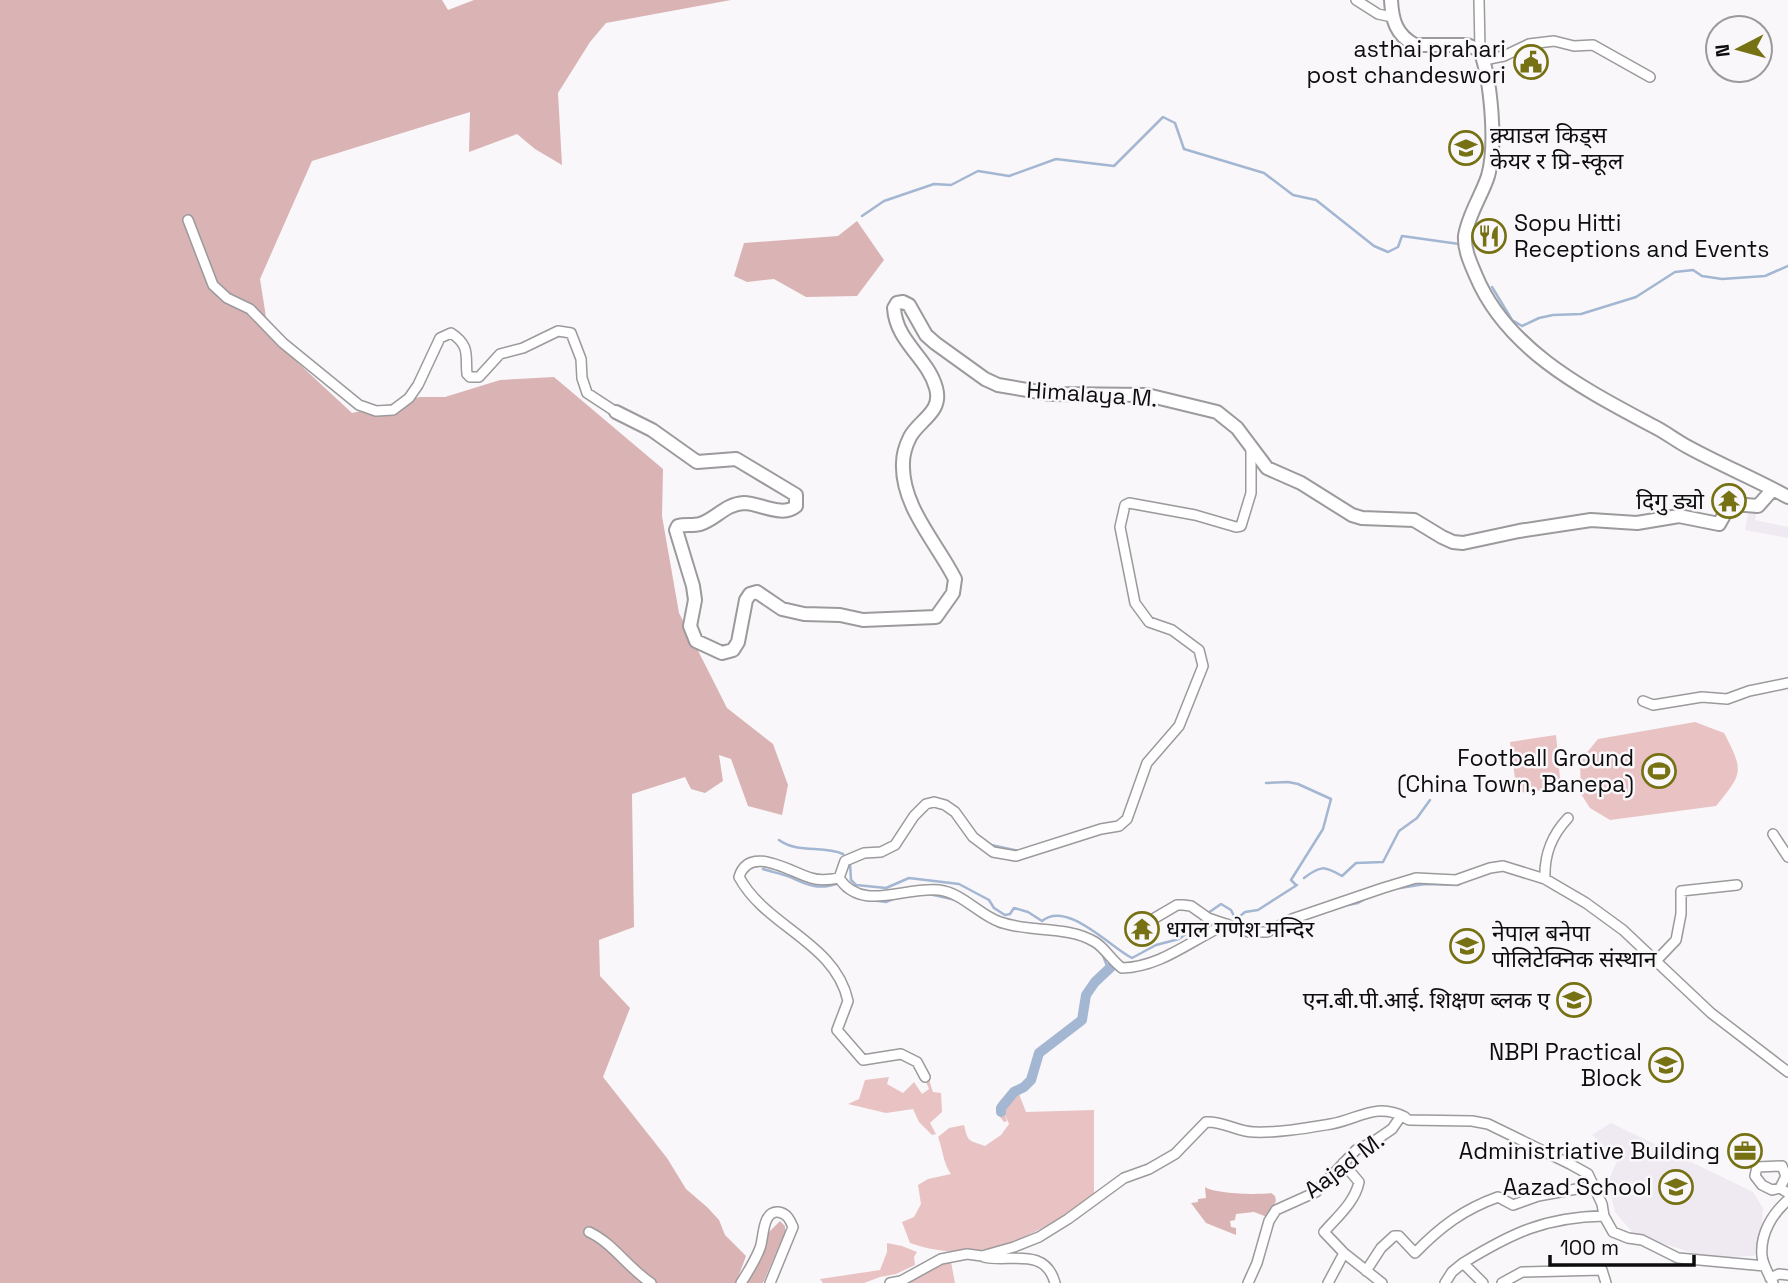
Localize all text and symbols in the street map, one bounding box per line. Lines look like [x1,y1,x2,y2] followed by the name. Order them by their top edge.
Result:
[1704,14,1774,84] north arrow
[1306,34,1506,90] place label: asthai prahari post chandeswori
[1512,43,1550,81] public building icon: asthai prahari post chandeswori
[1709,43,1736,58] text: N
[1490,120,1624,176] place label: क्र्याडल किड्स केयर र प्रि-स्कूल
[1447,129,1485,167] school or university icon: क्र्याडल किड्स केयर र प्रि-स्कूल
[1514,208,1769,264] place label: Sopu Hitti Receptions and Events
[1470,217,1508,255] restaurant icon: Sopu Hitti Receptions and Events
[1025,374,1159,414] street label: Himalaya M.
[1710,482,1748,520] temple icon: दिगु ड्यो
[1636,486,1705,516] place label: दिगु ड्यो
[1397,743,1634,799] place label: Football Ground (China Town, Banepa)
[1640,752,1678,790] sports icon: Football Ground (China Town, Banepa)
[1123,910,1161,948] temple icon: धगल गणेश मन्दिर
[1166,914,1315,944] place label: धगल गणेश मन्दिर
[1492,918,1658,974] place label: नेपाल बनेपा पोलिटेक्निक संस्थान
[1448,927,1486,965] school or university icon: नेपाल बनेपा पोलिटेक्निक संस्थान
[1555,981,1593,1019] school or university icon: एन.बी.पी.आई. शिक्षण ब्लक ए
[1303,985,1551,1015] place label: एन.बी.पी.आई. शिक्षण ब्लक ए
[1489,1037,1642,1093] place label: NBPI Practical Block
[1647,1046,1685,1084] school or university icon: NBPI Practical Block
[1298,1125,1390,1205] street label: Aajad M.
[1726,1132,1764,1170] office icon: Administriative Building
[1459,1136,1720,1166] place label: Administriative Building
[1657,1168,1695,1206] school or university icon: Aazad School
[1503,1172,1652,1202] place label: Aazad School
[1550,1224,1694,1268] scale bar
[1560,1234,1619,1261] text: 100 m

